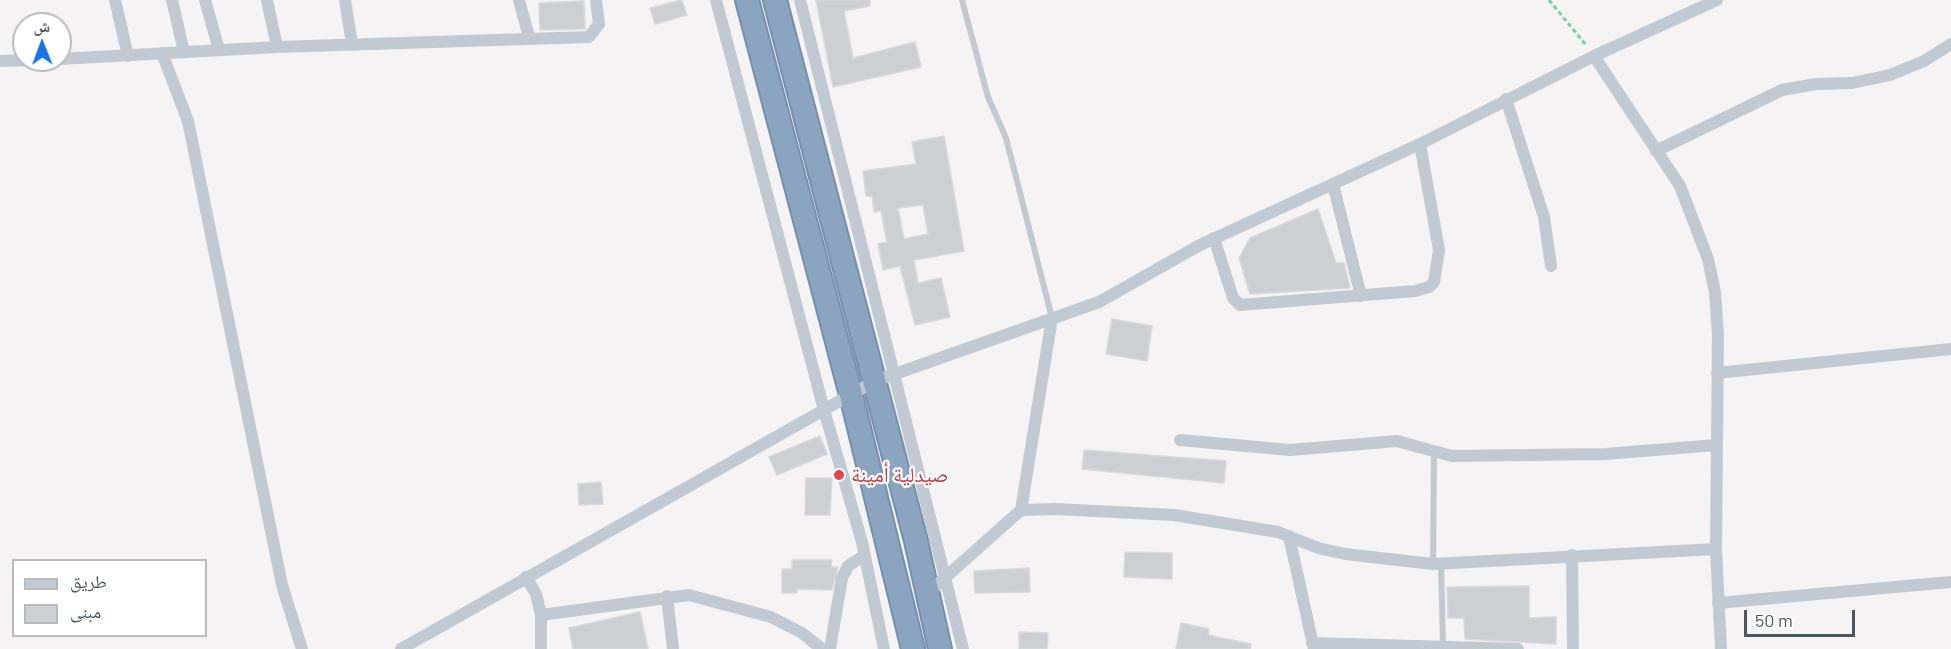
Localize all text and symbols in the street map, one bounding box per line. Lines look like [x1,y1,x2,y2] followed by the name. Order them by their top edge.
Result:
[12,12,72,72] north arrow
[33,16,50,35] text: ش
[851,462,948,488] place label: صيدلية أمينة
[832,468,846,482] marker: صيدلية أمينة
[12,559,207,637] legend
[70,570,107,592] text: طريق
[1747,598,1858,636] scale bar
[70,600,101,622] text: مبنى
[1755,609,1793,631] text: 50 m

